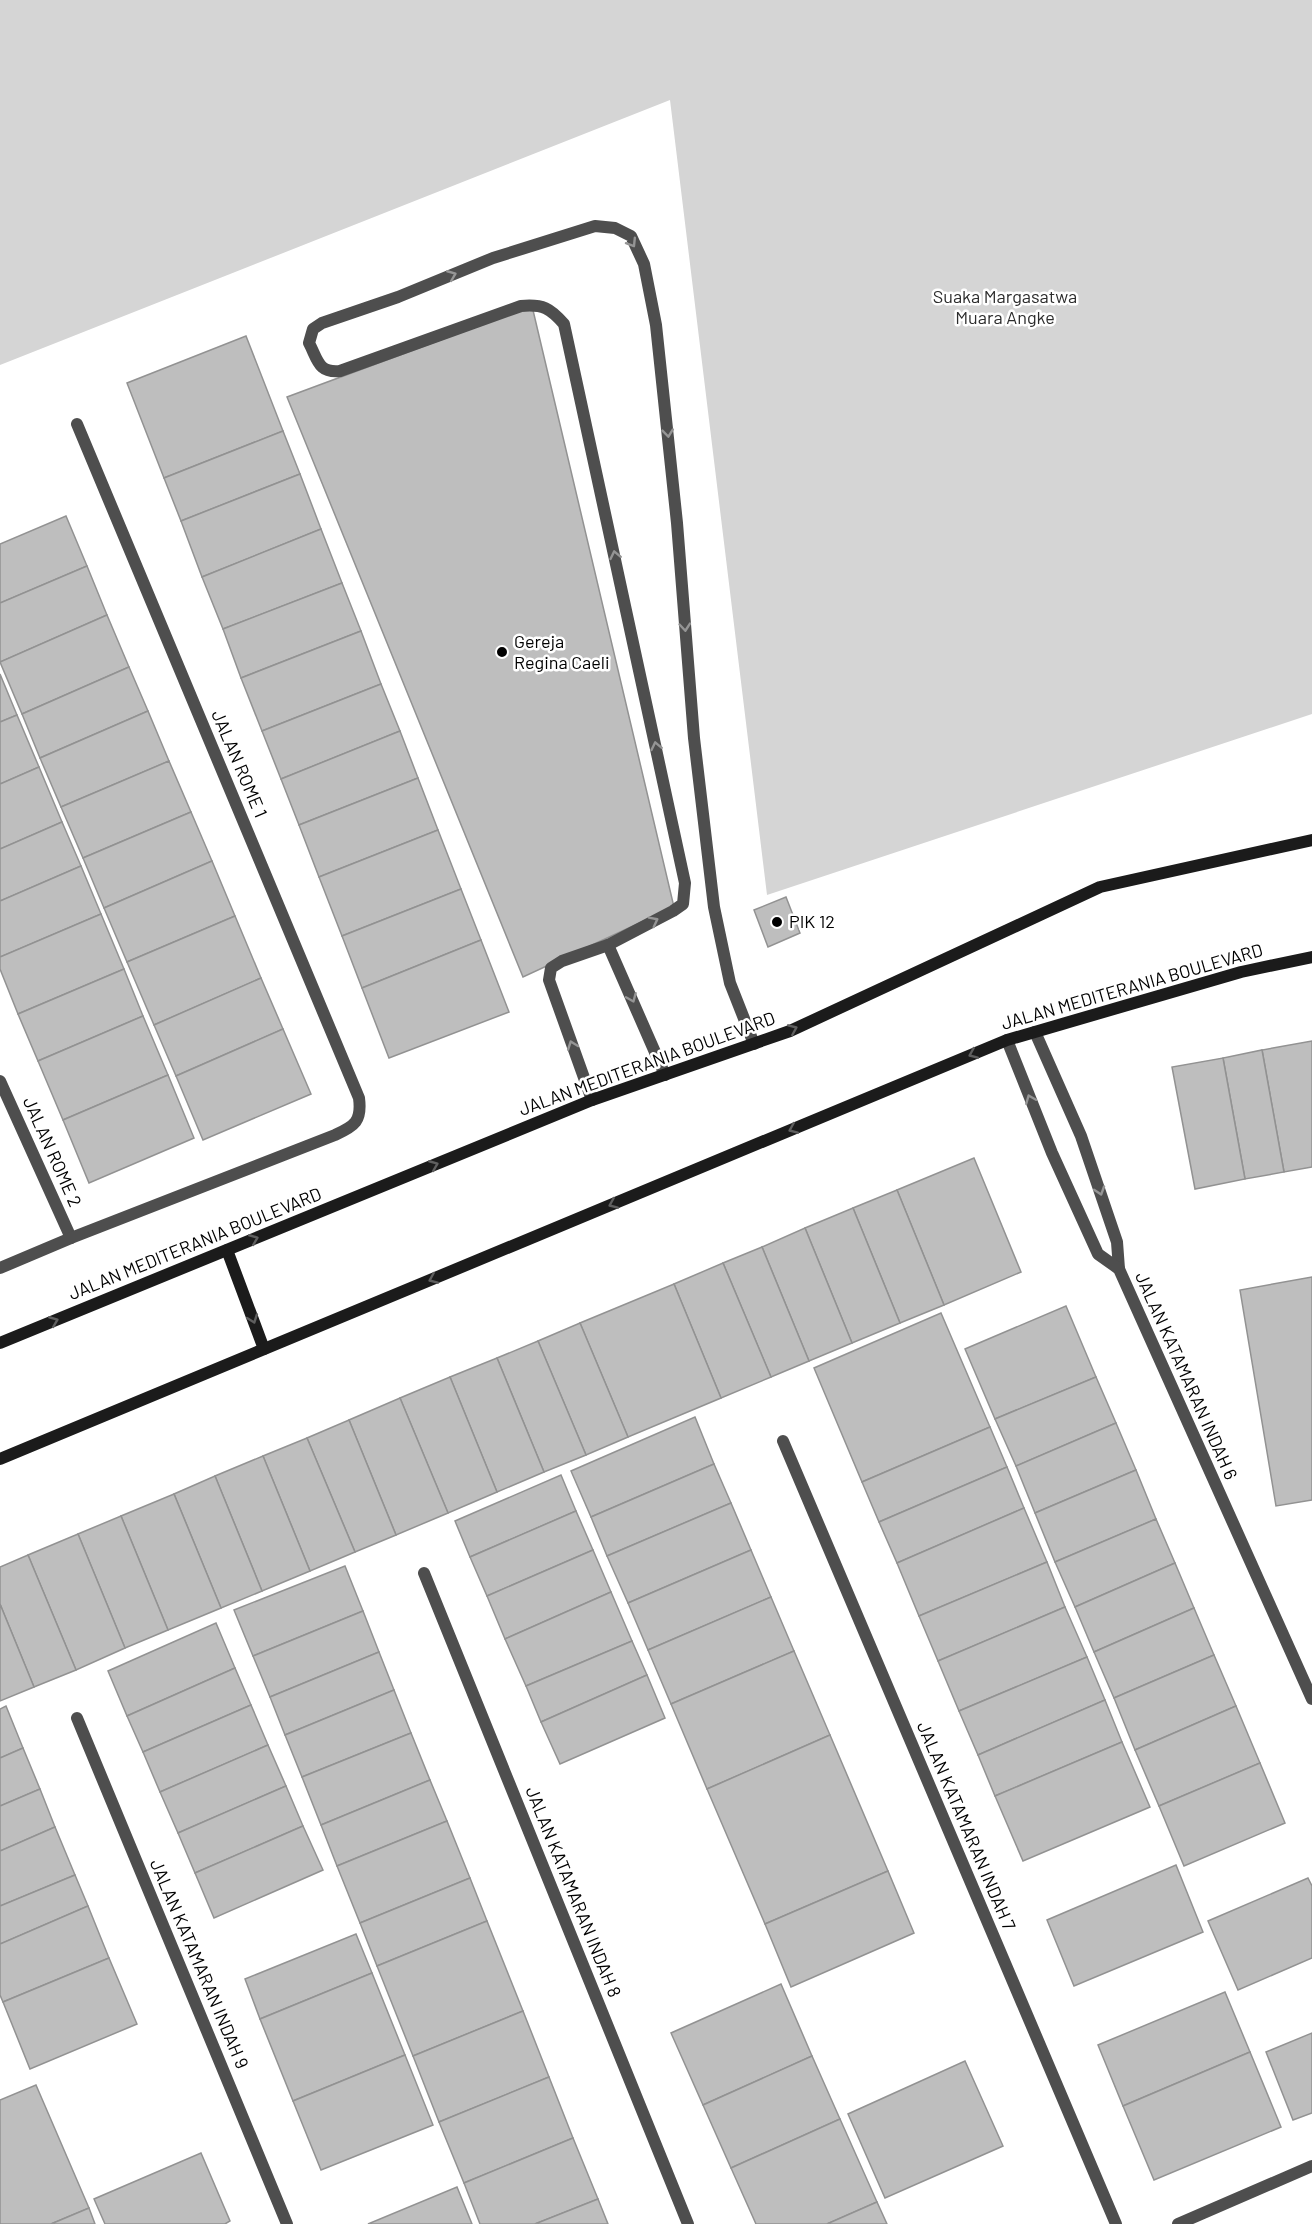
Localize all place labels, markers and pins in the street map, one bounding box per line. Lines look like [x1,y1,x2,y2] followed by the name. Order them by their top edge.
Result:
[514,630,610,673] place label: Gereja Regina Caeli
[495,645,509,659] marker: Gereja Regina Caeli
[789,910,835,932] place label: PIK 12
[770,915,784,929] marker: PIK 12

